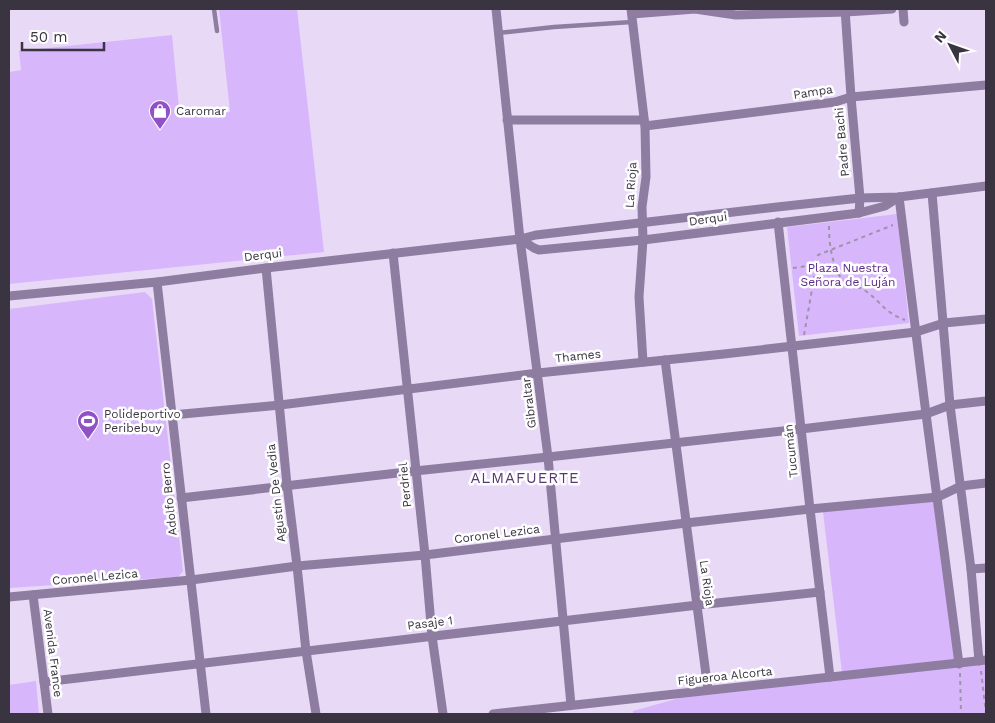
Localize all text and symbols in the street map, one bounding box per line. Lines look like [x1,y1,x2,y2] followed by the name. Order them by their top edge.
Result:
[22,20,105,52] scale bar
[925,20,975,70] north arrow
[931,27,950,46] text: N
[30,28,67,46] text: 50 m
[792,82,834,102] street label: Pampa
[148,99,172,130] shop icon: Caromar
[176,104,226,118] place label: Caromar
[832,107,852,177] street label: Padre Bachi
[622,161,640,208] street label: La Rioja
[688,209,728,229] street label: Derqui
[243,246,283,264] street label: Derqui
[801,261,895,289] park label: Plaza Nuestra Señora de Luján
[554,347,602,365] street label: Thames
[519,377,539,429] street label: Gibraltar
[104,407,181,435] place label: Polideportivo Peribebuy
[76,409,100,440] sports icon: Polideportivo Peribebuy
[781,424,801,478] street label: Tucumán
[264,443,288,543] street label: Agustín De Vedia
[158,462,180,536] street label: Adolfo Berro
[396,462,414,508] street label: Perdriel
[470,469,580,487] district label: ALMAFUERTE
[453,522,541,546] street label: Coronel Lezica
[697,559,717,607] street label: La Rioja
[52,566,139,588] street label: Coronel Lezica
[41,608,65,698] street label: Avenida France
[406,613,454,633] street label: Pasaje 1
[677,664,773,688] street label: Figueroa Alcorta

